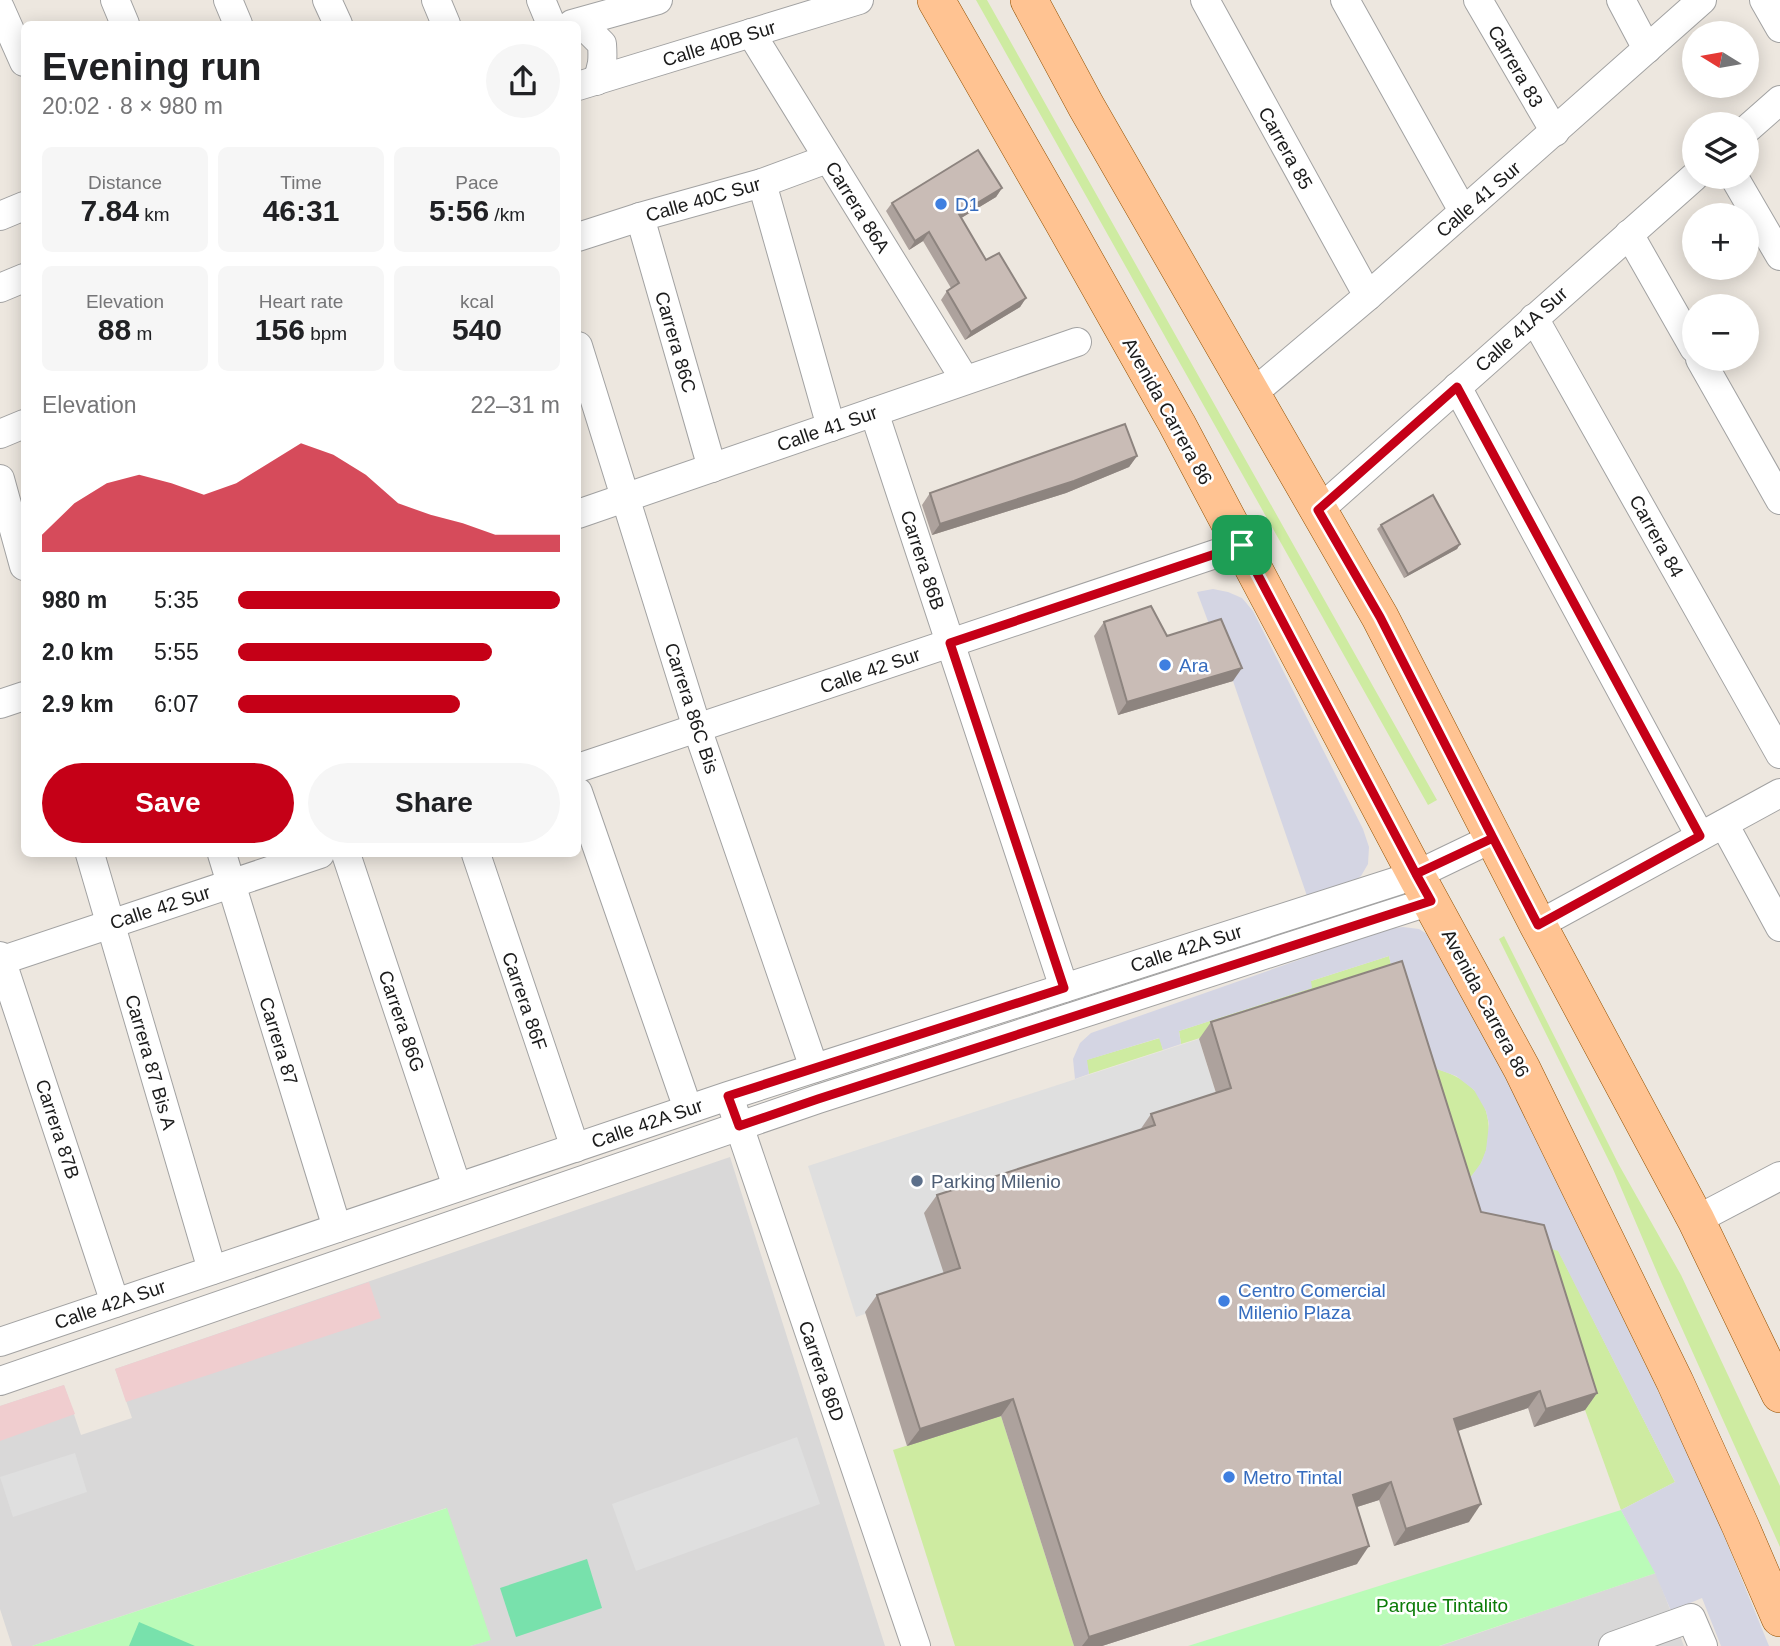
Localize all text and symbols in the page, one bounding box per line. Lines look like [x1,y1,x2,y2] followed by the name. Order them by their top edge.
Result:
[660,16,779,71] street label: Calle 40B Sur
[1682,21,1759,98] north arrow
[1682,21,1759,371] map controls
[1484,22,1547,111] street label: Carrera 83
[486,44,560,118] button: share
[42,46,262,88] text: Evening run
[42,93,223,119] text: 20:02 · 8 × 980 m
[1254,103,1317,193] street label: Carrera 85
[1682,112,1759,189] button: layers
[1432,157,1525,242] street label: Calle 41 Sur
[821,158,894,257] street label: Carrera 86A
[88,172,162,193] text: Distance
[280,172,322,193] text: Time
[455,172,499,193] text: Pace
[643,173,764,226] street label: Calle 40C Sur
[81,194,139,227] text: 7.84
[263,194,339,227] text: 46:31
[429,194,489,227] text: 5:56
[955,194,979,215] place label: D1
[933,196,949,212] marker: D1
[1682,203,1759,280] button: +
[139,204,170,225] text: km
[489,204,525,225] text: /km
[1471,282,1572,376] street label: Calle 41A Sur
[651,289,700,395] street label: Carrera 86C
[86,291,164,312] text: Elevation
[259,291,343,312] text: Heart rate
[460,291,494,312] text: kcal
[1682,294,1759,371] button: −
[98,313,131,346] text: 88
[255,313,305,346] text: 156
[452,313,502,346] text: 540
[131,323,152,344] text: m
[305,323,347,344] text: bpm
[1119,334,1217,488] street label: Avenida Carrera 86
[42,392,137,418] text: Elevation
[470,392,560,418] text: 22–31 m
[774,401,881,455] street label: Calle 41 Sur
[1625,491,1688,581] street label: Carrera 84
[897,508,949,613] street label: Carrera 86B
[1212,515,1272,575] pin
[1223,526,1261,564] icon: arrive
[42,587,107,613] text: 980 m
[154,587,199,613] text: 5:35
[42,639,114,665] text: 2.0 km
[154,639,199,665] text: 5:55
[660,640,723,776] street label: Carrera 86C Bis
[817,643,924,697] street label: Calle 42 Sur
[1179,655,1209,676] place label: Ara
[1157,657,1173,673] marker: Ara
[42,691,114,717] text: 2.9 km
[154,691,199,717] text: 6:07
[42,763,294,843] button: Save
[308,763,560,843] button: Share
[107,881,214,934] street label: Calle 42 Sur
[1128,920,1245,976] street label: Calle 42A Sur
[1438,926,1533,1081] street label: Avenida Carrera 86
[498,949,551,1053] street label: Carrera 86F
[374,968,429,1075] street label: Carrera 86G
[121,992,180,1132] street label: Carrera 87 Bis A
[255,995,302,1088] street label: Carrera 87
[32,1077,84,1182] street label: Carrera 87B
[589,1094,706,1152] street label: Calle 42A Sur
[931,1171,1061,1192] place label: Parking Milenio
[909,1173,925,1189] marker: Parking Milenio
[52,1275,169,1333] street label: Calle 42A Sur
[1238,1280,1386,1323] place label: Centro Comercial Milenio Plaza
[1216,1293,1232,1309] marker: Centro Comercial Milenio Plaza
[795,1318,848,1424] street label: Carrera 86D
[1243,1467,1342,1488] place label: Metro Tintal
[1221,1469,1237,1485] marker: Metro Tintal
[1376,1595,1508,1616] park label: Parque Tintalito

